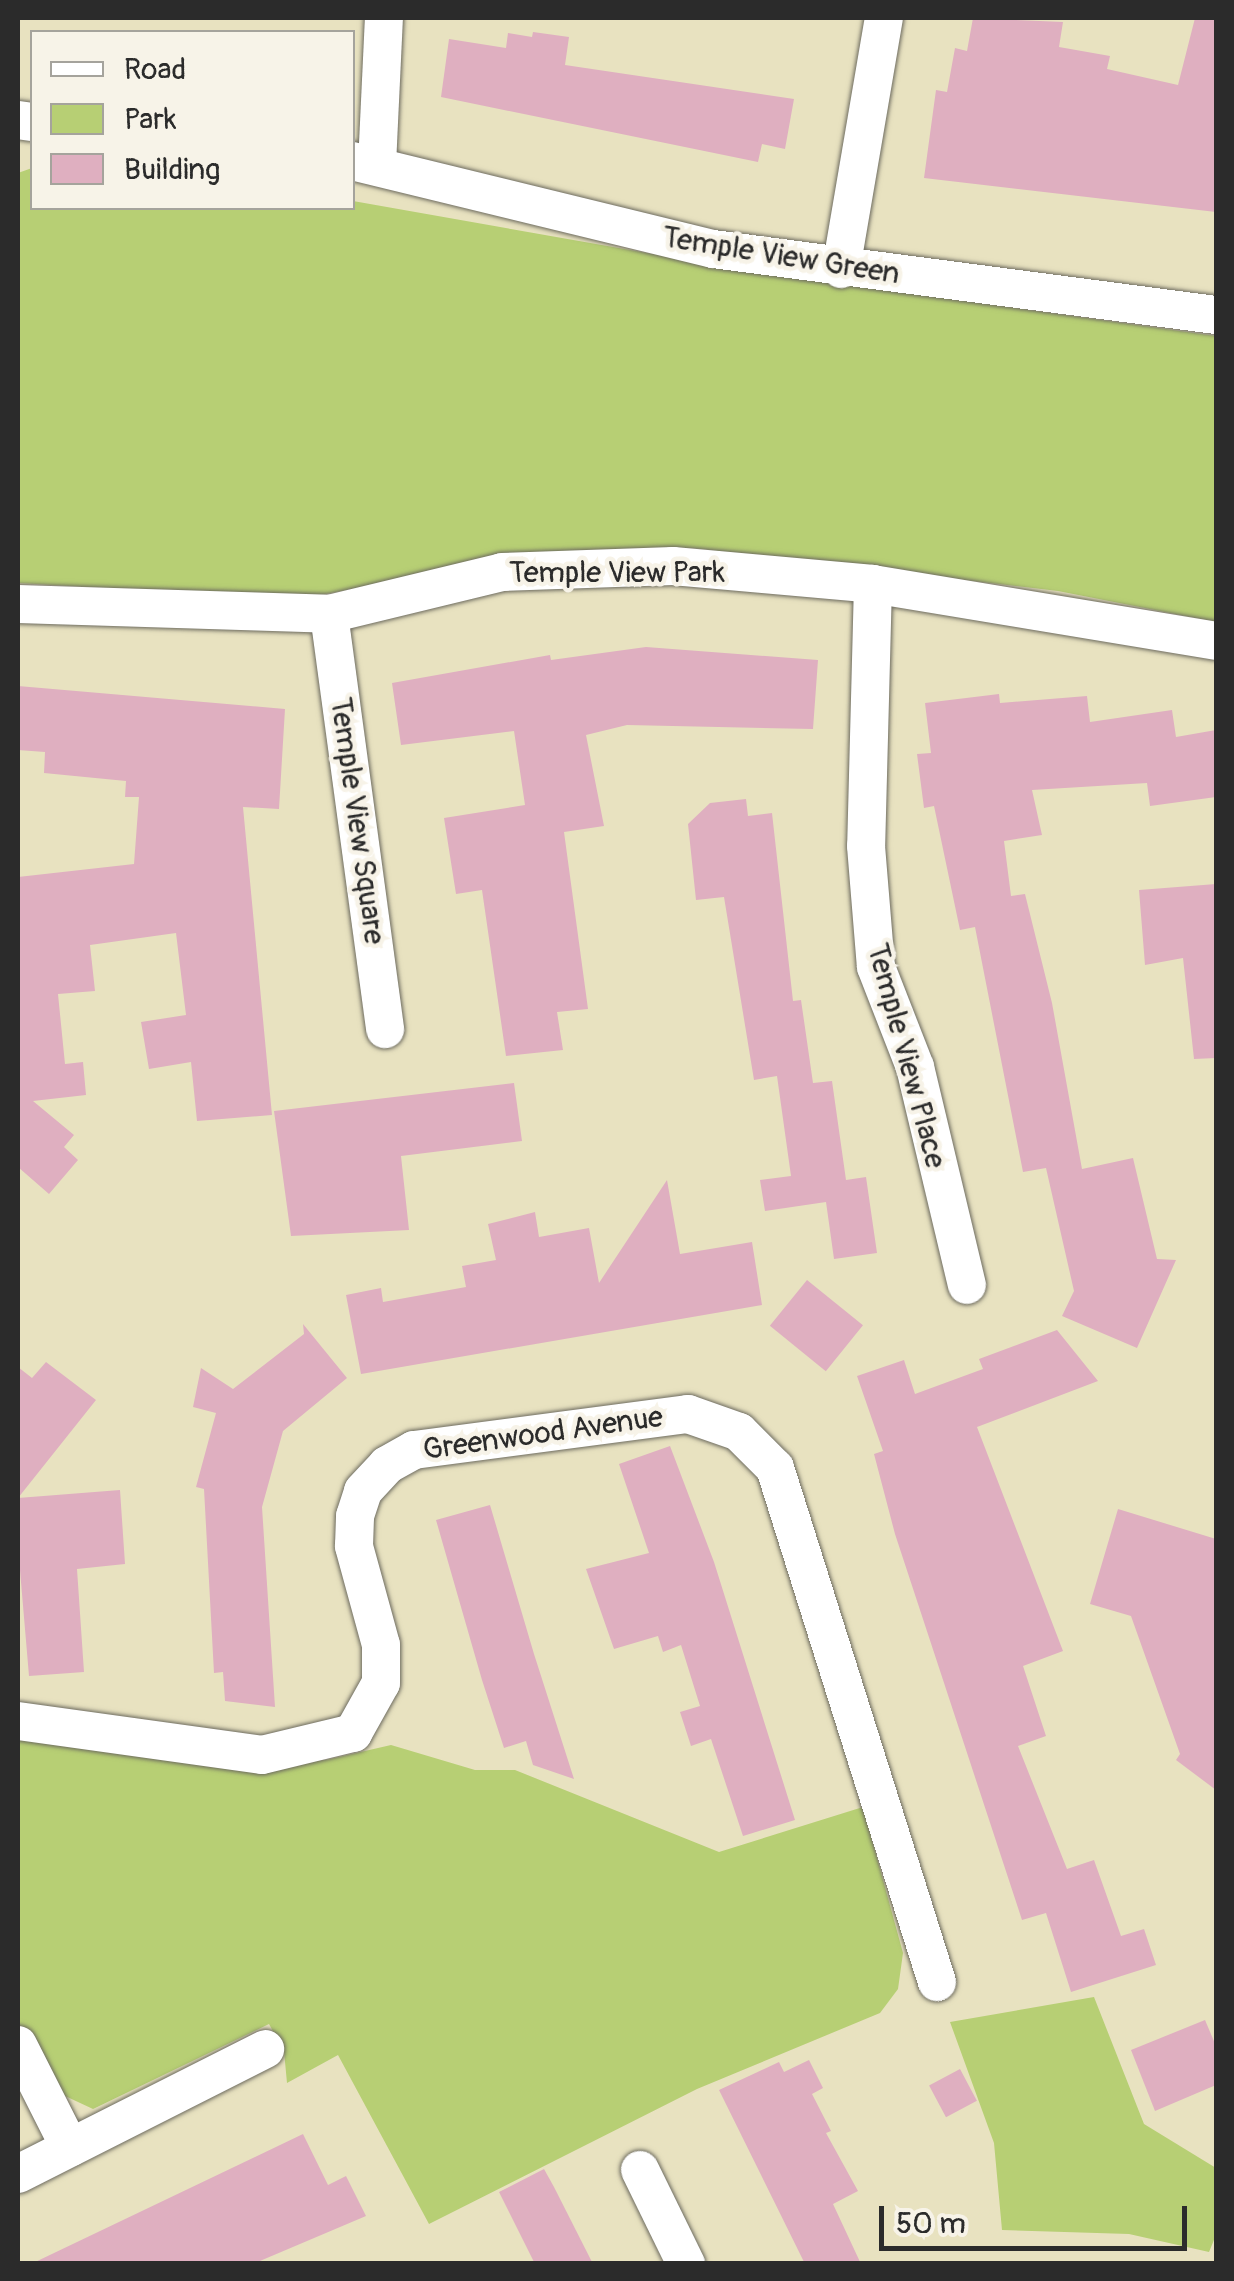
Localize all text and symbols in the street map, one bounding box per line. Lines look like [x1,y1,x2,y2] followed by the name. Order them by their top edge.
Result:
[30,30,355,210] legend
[124,51,186,88] text: Road
[124,101,177,138] text: Park
[124,151,220,188] text: Building
[660,219,902,293] street label: Temple View Green
[509,555,725,591] street label: Temple View Park
[322,695,392,947] street label: Temple View Square
[859,940,953,1172] street label: Temple View Place
[421,1399,665,1469] street label: Greenwood Avenue
[884,2186,1192,2248] scale bar
[896,2205,966,2242] text: 50 m

